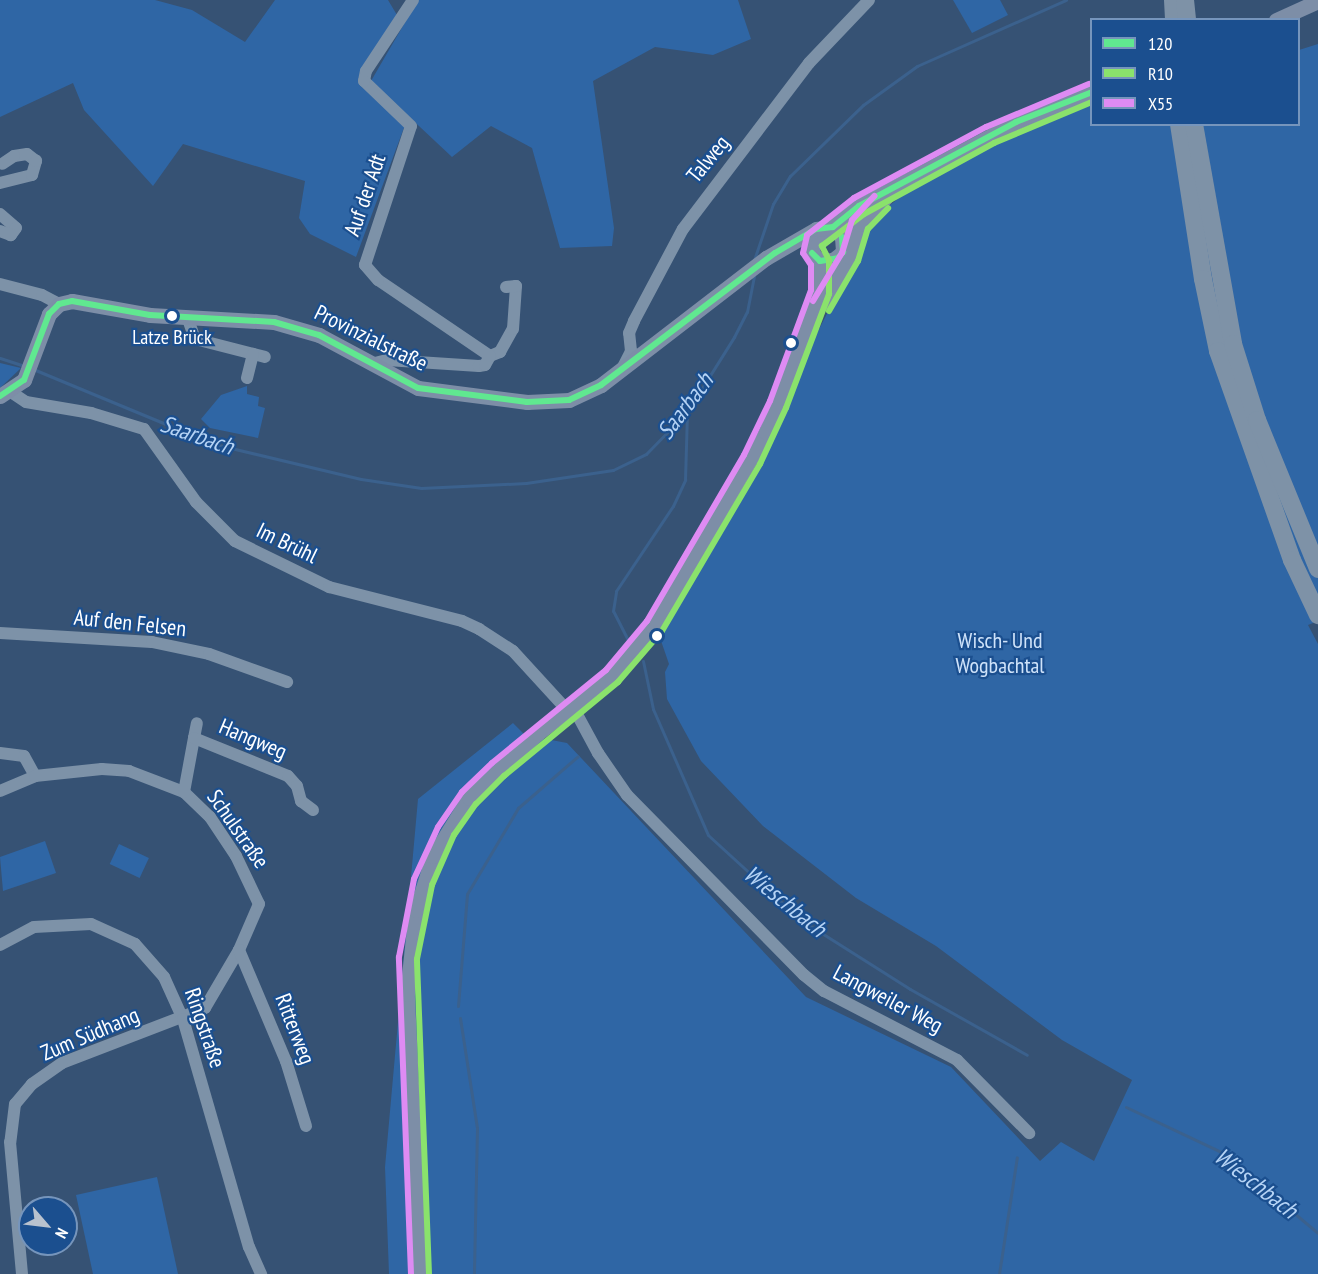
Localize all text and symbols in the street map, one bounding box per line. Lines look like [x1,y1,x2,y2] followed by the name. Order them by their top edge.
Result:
[1090,18,1300,126] legend
[1148,32,1172,55] text: 120
[1148,62,1173,85] text: R10
[1148,92,1173,115] text: X55
[681,130,735,188] street label: Talweg
[339,150,391,240] street label: Auf der Adt
[310,299,432,377] street label: Provinzialstraße
[166,310,178,322] marker: Latze Brück
[132,325,212,349] place label: Latze Brück
[785,337,797,349] unlabelled marker
[651,367,719,445] water label: Saarbach
[157,409,237,461] water label: Saarbach
[252,517,322,569] street label: Im Brühl
[73,604,187,642] street label: Auf den Felsen
[956,627,1044,678] park label: Wisch- Und Wogbachtal
[651,630,663,642] unlabelled marker
[215,713,291,765] street label: Hangweg
[201,785,275,873] street label: Schulstraße
[738,859,832,943] water label: Wieschbach
[829,959,947,1039] street label: Langweiler Weg
[179,985,231,1071] street label: Ringstraße
[269,990,321,1068] street label: Ritterweg
[37,1002,143,1066] street label: Zum Südhang
[1209,1142,1303,1224] water label: Wieschbach
[18,1196,78,1256] north arrow
[51,1225,73,1242] text: N

